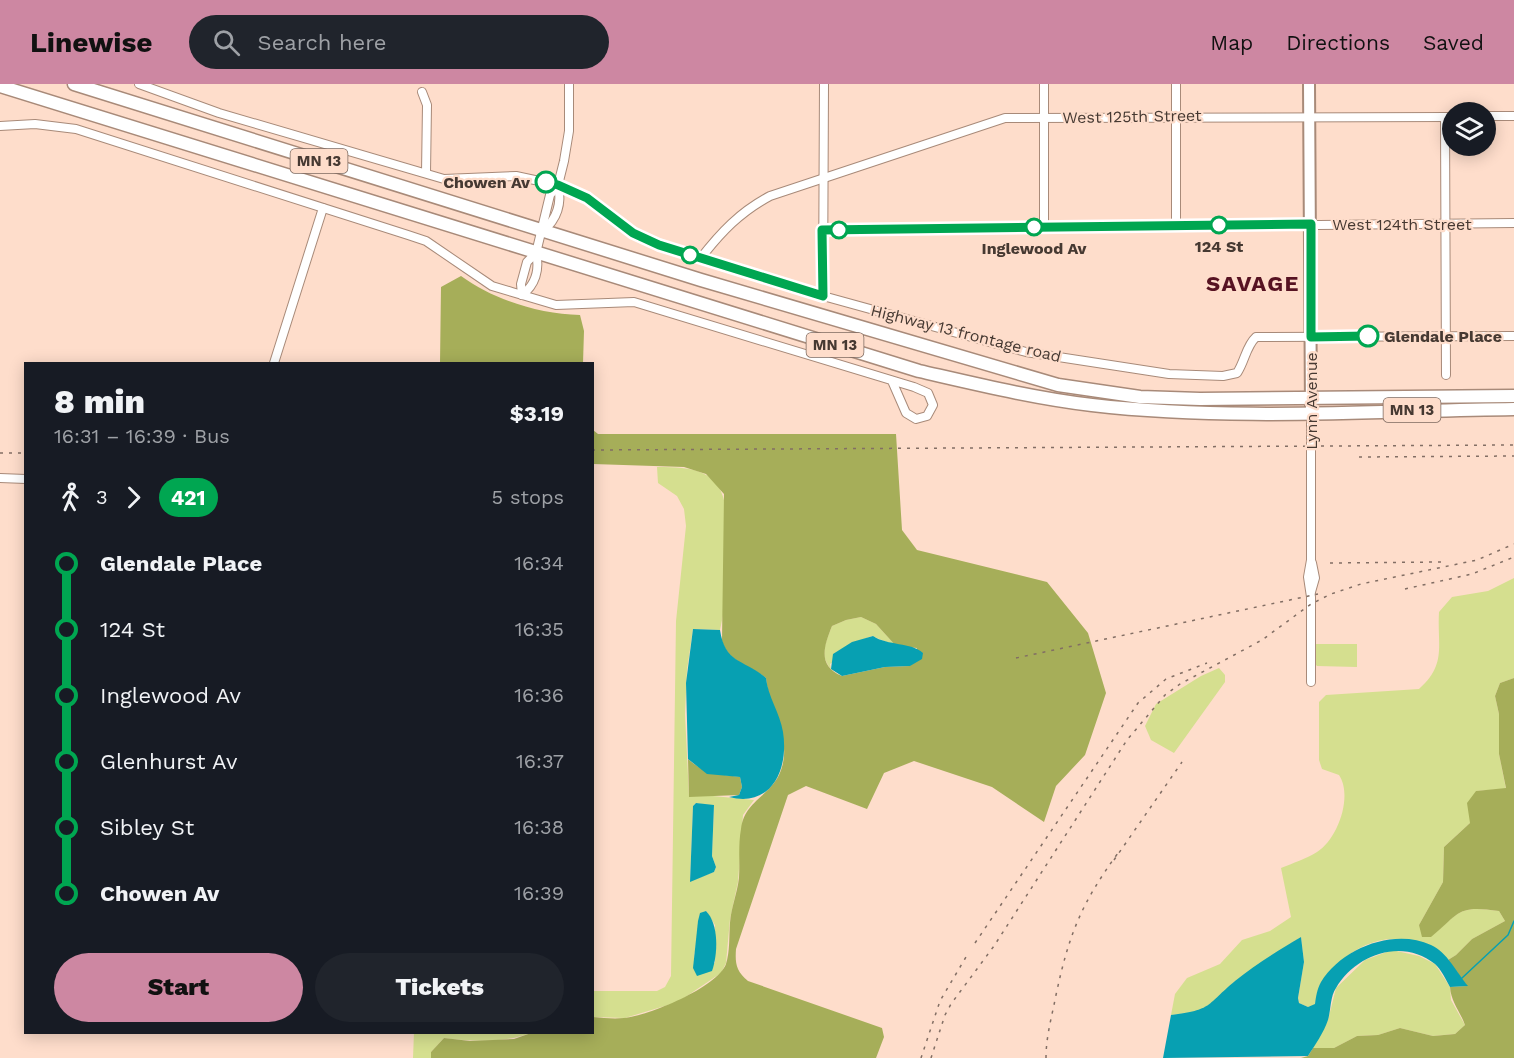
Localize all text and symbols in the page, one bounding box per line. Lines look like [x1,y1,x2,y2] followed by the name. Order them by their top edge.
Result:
[189,15,609,69] search box
[30,26,153,59] text: Linewise
[210,26,243,59] icon: search
[258,30,387,55] text: Search here
[1210,30,1253,55] text: Map
[1286,30,1390,55] text: Directions
[1423,30,1484,55] text: Saved
[1442,102,1496,156] map controls
[1442,102,1496,156] button: layers
[1062,106,1202,127] street label: West 125th Street
[290,149,348,173] road number: MN 13
[535,171,557,193] marker: Chowen Av
[443,173,530,192] place label: Chowen Av
[1332,215,1472,234] street label: West 124th Street
[1210,216,1228,234] marker: 124 St
[1025,218,1043,236] marker: Inglewood Av
[830,221,848,239] unlabelled marker
[1195,237,1243,256] place label: 124 St
[982,239,1086,258] place label: Inglewood Av
[681,246,699,264] unlabelled marker
[1206,271,1300,296] district label: SAVAGE
[869,301,1063,366] street label: Highway 13 frontage road
[1357,325,1379,347] marker: Glendale Place
[1384,327,1502,346] place label: Glendale Place
[806,333,864,357] road number: MN 13
[1302,352,1321,450] street label: Lynn Avenue
[54,382,145,421] text: 8 min
[1384,398,1440,422] road number: MN 13
[510,401,564,426] text: $3.19
[54,424,230,448] text: 16:31 – 16:39 · Bus
[54,481,87,514] icon: walk
[117,481,150,514] icon: forward
[96,485,108,509] text: 3
[171,485,206,510] text: 421
[492,485,564,509] text: 5 stops
[100,551,262,576] text: Glendale Place
[514,551,564,575] text: 16:34
[100,617,165,642] text: 124 St
[515,617,564,641] text: 16:35
[100,683,241,708] text: Inglewood Av
[514,683,564,707] text: 16:36
[100,749,237,774] text: Glenhurst Av
[516,749,564,773] text: 16:37
[100,815,194,840] text: Sibley St
[514,815,564,839] text: 16:38
[100,881,219,906] text: Chowen Av
[514,881,564,905] text: 16:39
[54,953,303,1022] button: Start
[315,953,564,1022] button: Tickets

